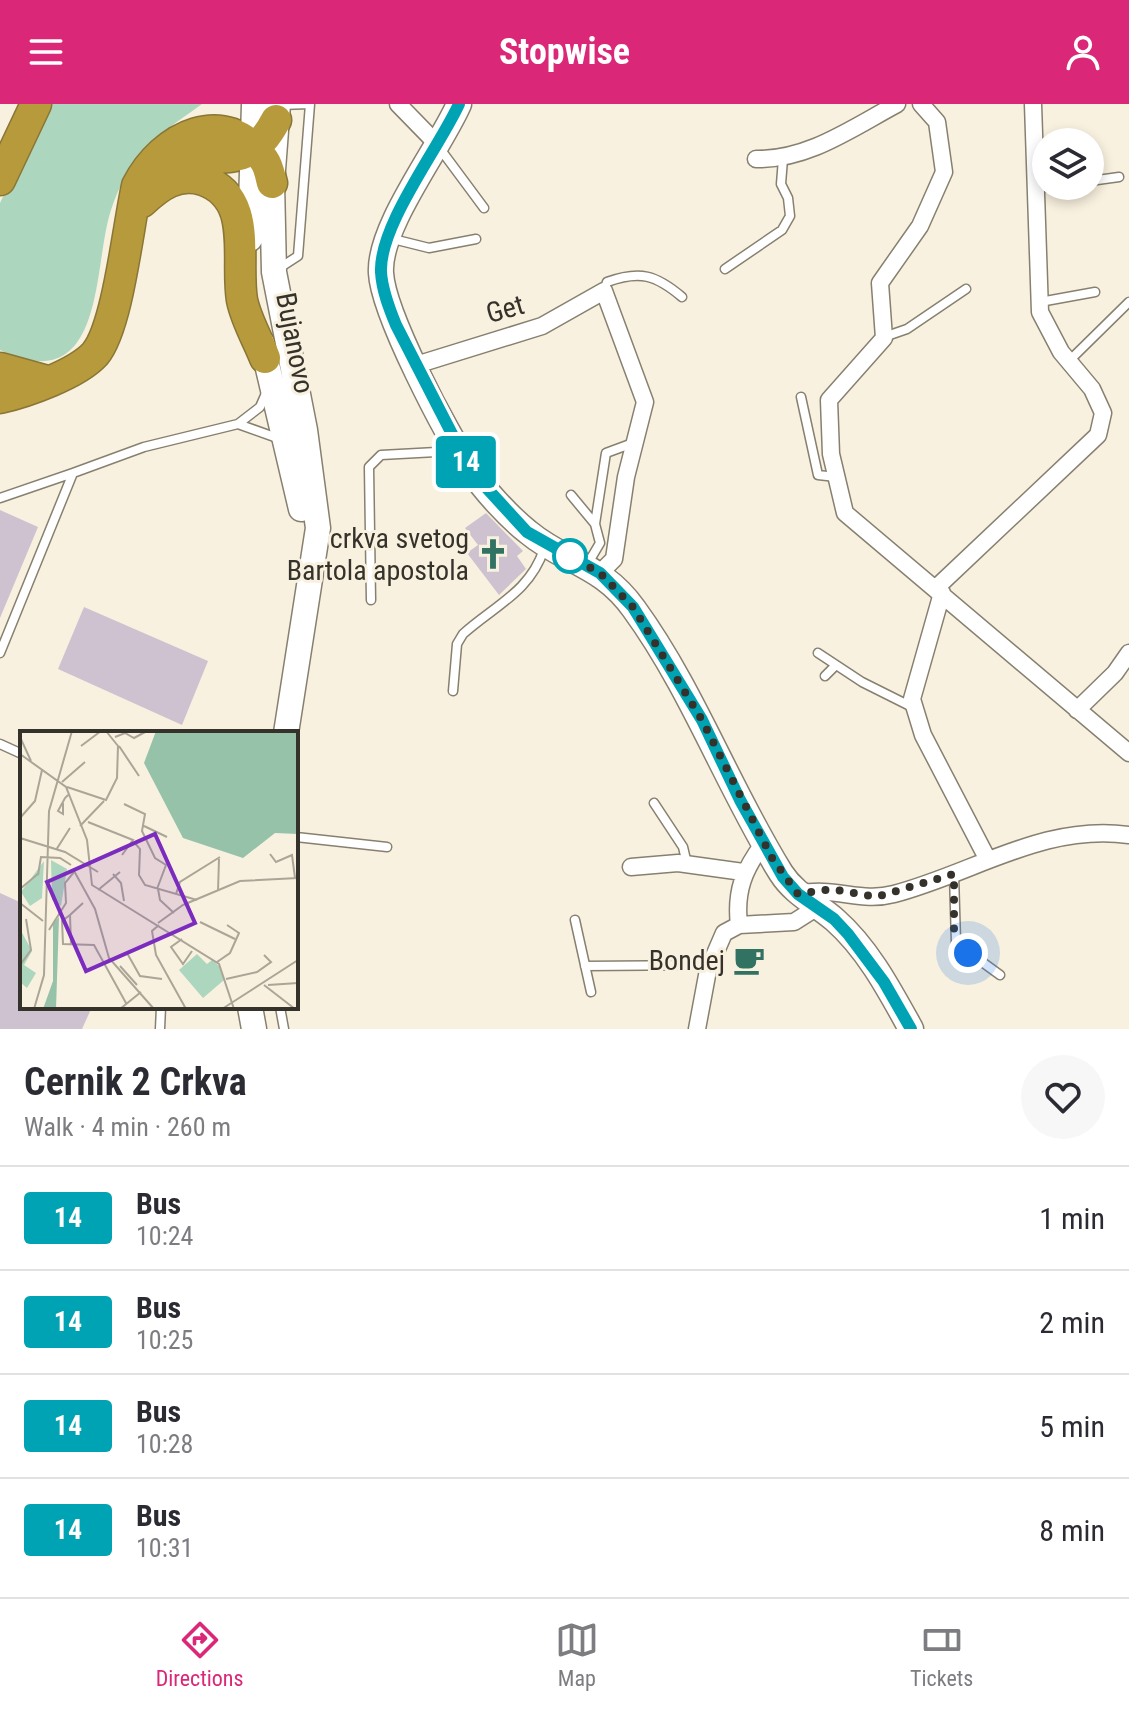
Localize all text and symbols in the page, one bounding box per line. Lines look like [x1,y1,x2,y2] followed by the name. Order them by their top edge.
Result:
[24,30,68,74] icon: menu
[1061,30,1105,74] icon: person
[499,31,630,73] text: Stopwise
[1032,128,1104,200] map controls
[1032,128,1104,200] button: layers
[482,288,528,330] street label: Get
[269,290,321,396] street label: Bujanovo
[430,436,502,488] line badge: 14
[452,445,480,478] text: 14
[287,522,469,587] place label: crkva svetog Bartola apostola
[476,537,510,571] church icon: crkva svetog Bartola apostola
[553,539,587,573] unlabelled marker
[20,731,298,1009] inset map
[948,933,988,973] your location
[732,943,766,977] cafe icon: Bondej
[649,944,725,977] place label: Bondej
[1021,1055,1105,1139] button: heart
[24,1060,247,1104] text: Cernik 2 Crkva
[24,1112,231,1142] text: Walk · 4 min · 260 m
[136,1186,181,1221] text: Bus
[54,1201,82,1234] text: 14
[1039,1201,1105,1236] text: 1 min
[136,1221,193,1251] text: 10:24
[136,1290,181,1325] text: Bus
[54,1305,82,1338] text: 14
[1039,1305,1105,1340] text: 2 min
[136,1325,193,1355] text: 10:25
[136,1394,181,1429] text: Bus
[54,1409,82,1442] text: 14
[1039,1409,1105,1444] text: 5 min
[136,1429,193,1459] text: 10:28
[136,1498,181,1533] text: Bus
[54,1513,82,1546] text: 14
[1039,1513,1105,1548] text: 8 min
[136,1533,193,1563] text: 10:31
[156,1618,244,1691] tab: Directions
[555,1618,599,1691] tab: Map
[910,1618,973,1691] tab: Tickets

